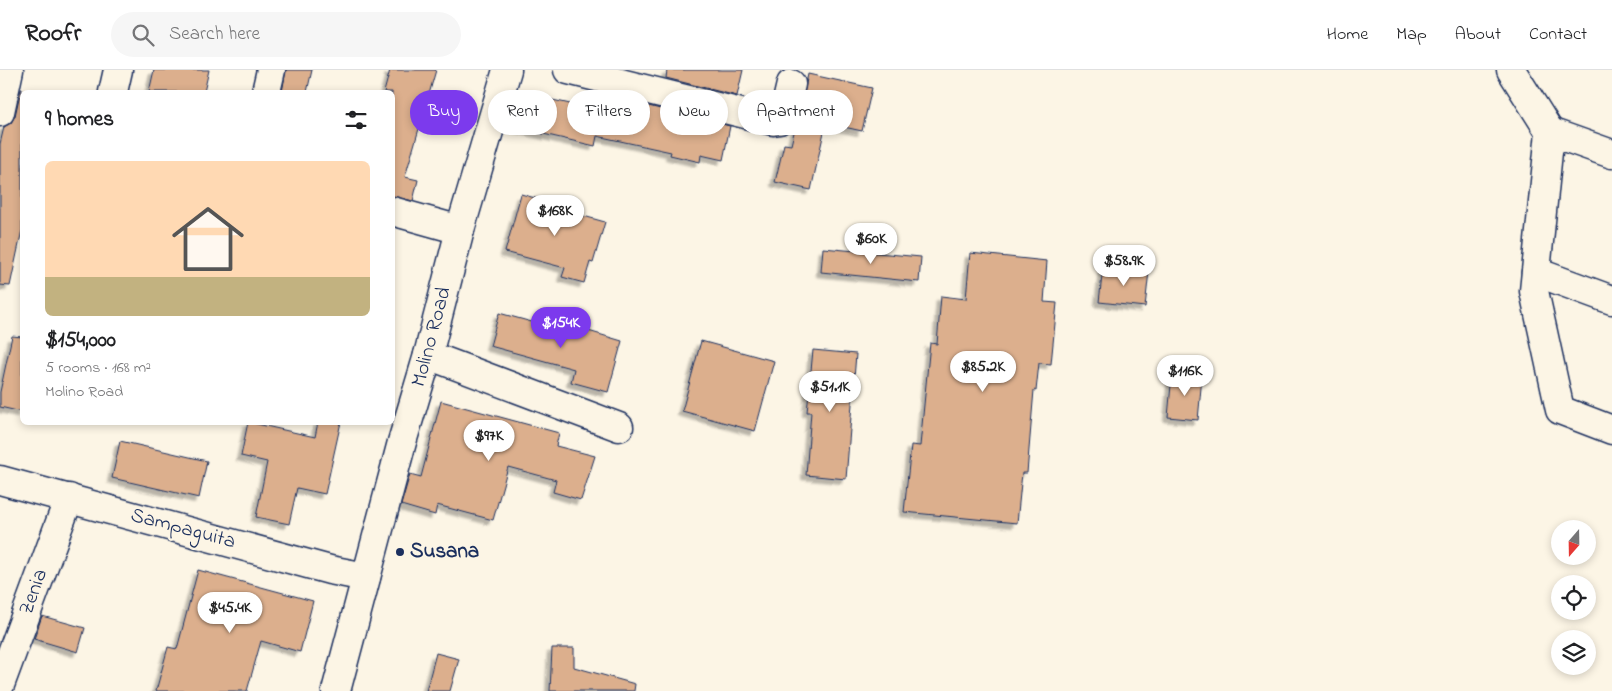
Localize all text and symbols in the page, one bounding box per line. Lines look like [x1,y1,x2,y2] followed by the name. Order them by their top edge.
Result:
[111,12,461,57] search box
[25,17,81,52] text: Roofr
[129,21,157,49] icon: search
[169,21,260,48] text: Search here
[1327,22,1368,48] text: Home
[1396,22,1427,48] text: Map
[1455,22,1501,48] text: About
[1529,22,1587,48] text: Contact
[410,90,478,135] chip: Buy
[488,90,557,135] chip: Rent
[567,90,650,135] chip: Filters
[660,90,728,135] chip: New
[738,90,853,135] chip: Apartment
[45,105,114,135] text: 9 homes
[342,106,370,134] icon: filters
[163,194,253,284] icon: home
[520,194,590,237] pin: $168K
[537,199,573,223] text: $168K
[841,222,901,265] pin: $60K
[855,227,887,251] text: $60K
[1083,244,1165,287] pin: $58.9K
[1104,249,1144,273] text: $58.9K
[404,283,460,390] street label: Molino Road
[526,306,596,349] pin: $154K
[542,311,580,335] text: $154K
[45,326,116,356] text: $154,000
[942,350,1024,393] pin: $85.2K
[1150,354,1220,397] pin: $116K
[961,355,1005,379] text: $85.2K
[45,356,151,380] text: 5 rooms · 168 m²
[1168,359,1202,383] text: $116K
[789,370,871,413] pin: $51.1K
[810,375,850,399] text: $51.1K
[45,380,123,404] text: Molino Road
[459,420,519,462] pin: $97K
[475,424,503,448] text: $97K
[127,501,239,559] street label: Sampaguita
[1551,520,1596,565] north arrow
[1551,520,1596,675] map controls
[410,537,479,567] place label: Susana
[394,546,406,558] marker: Susana
[12,565,56,619] street label: Zenia
[1551,575,1596,620] button: locate
[189,592,271,634] pin: $45.4K
[208,596,252,620] text: $45.4K
[1551,630,1596,675] button: layers

